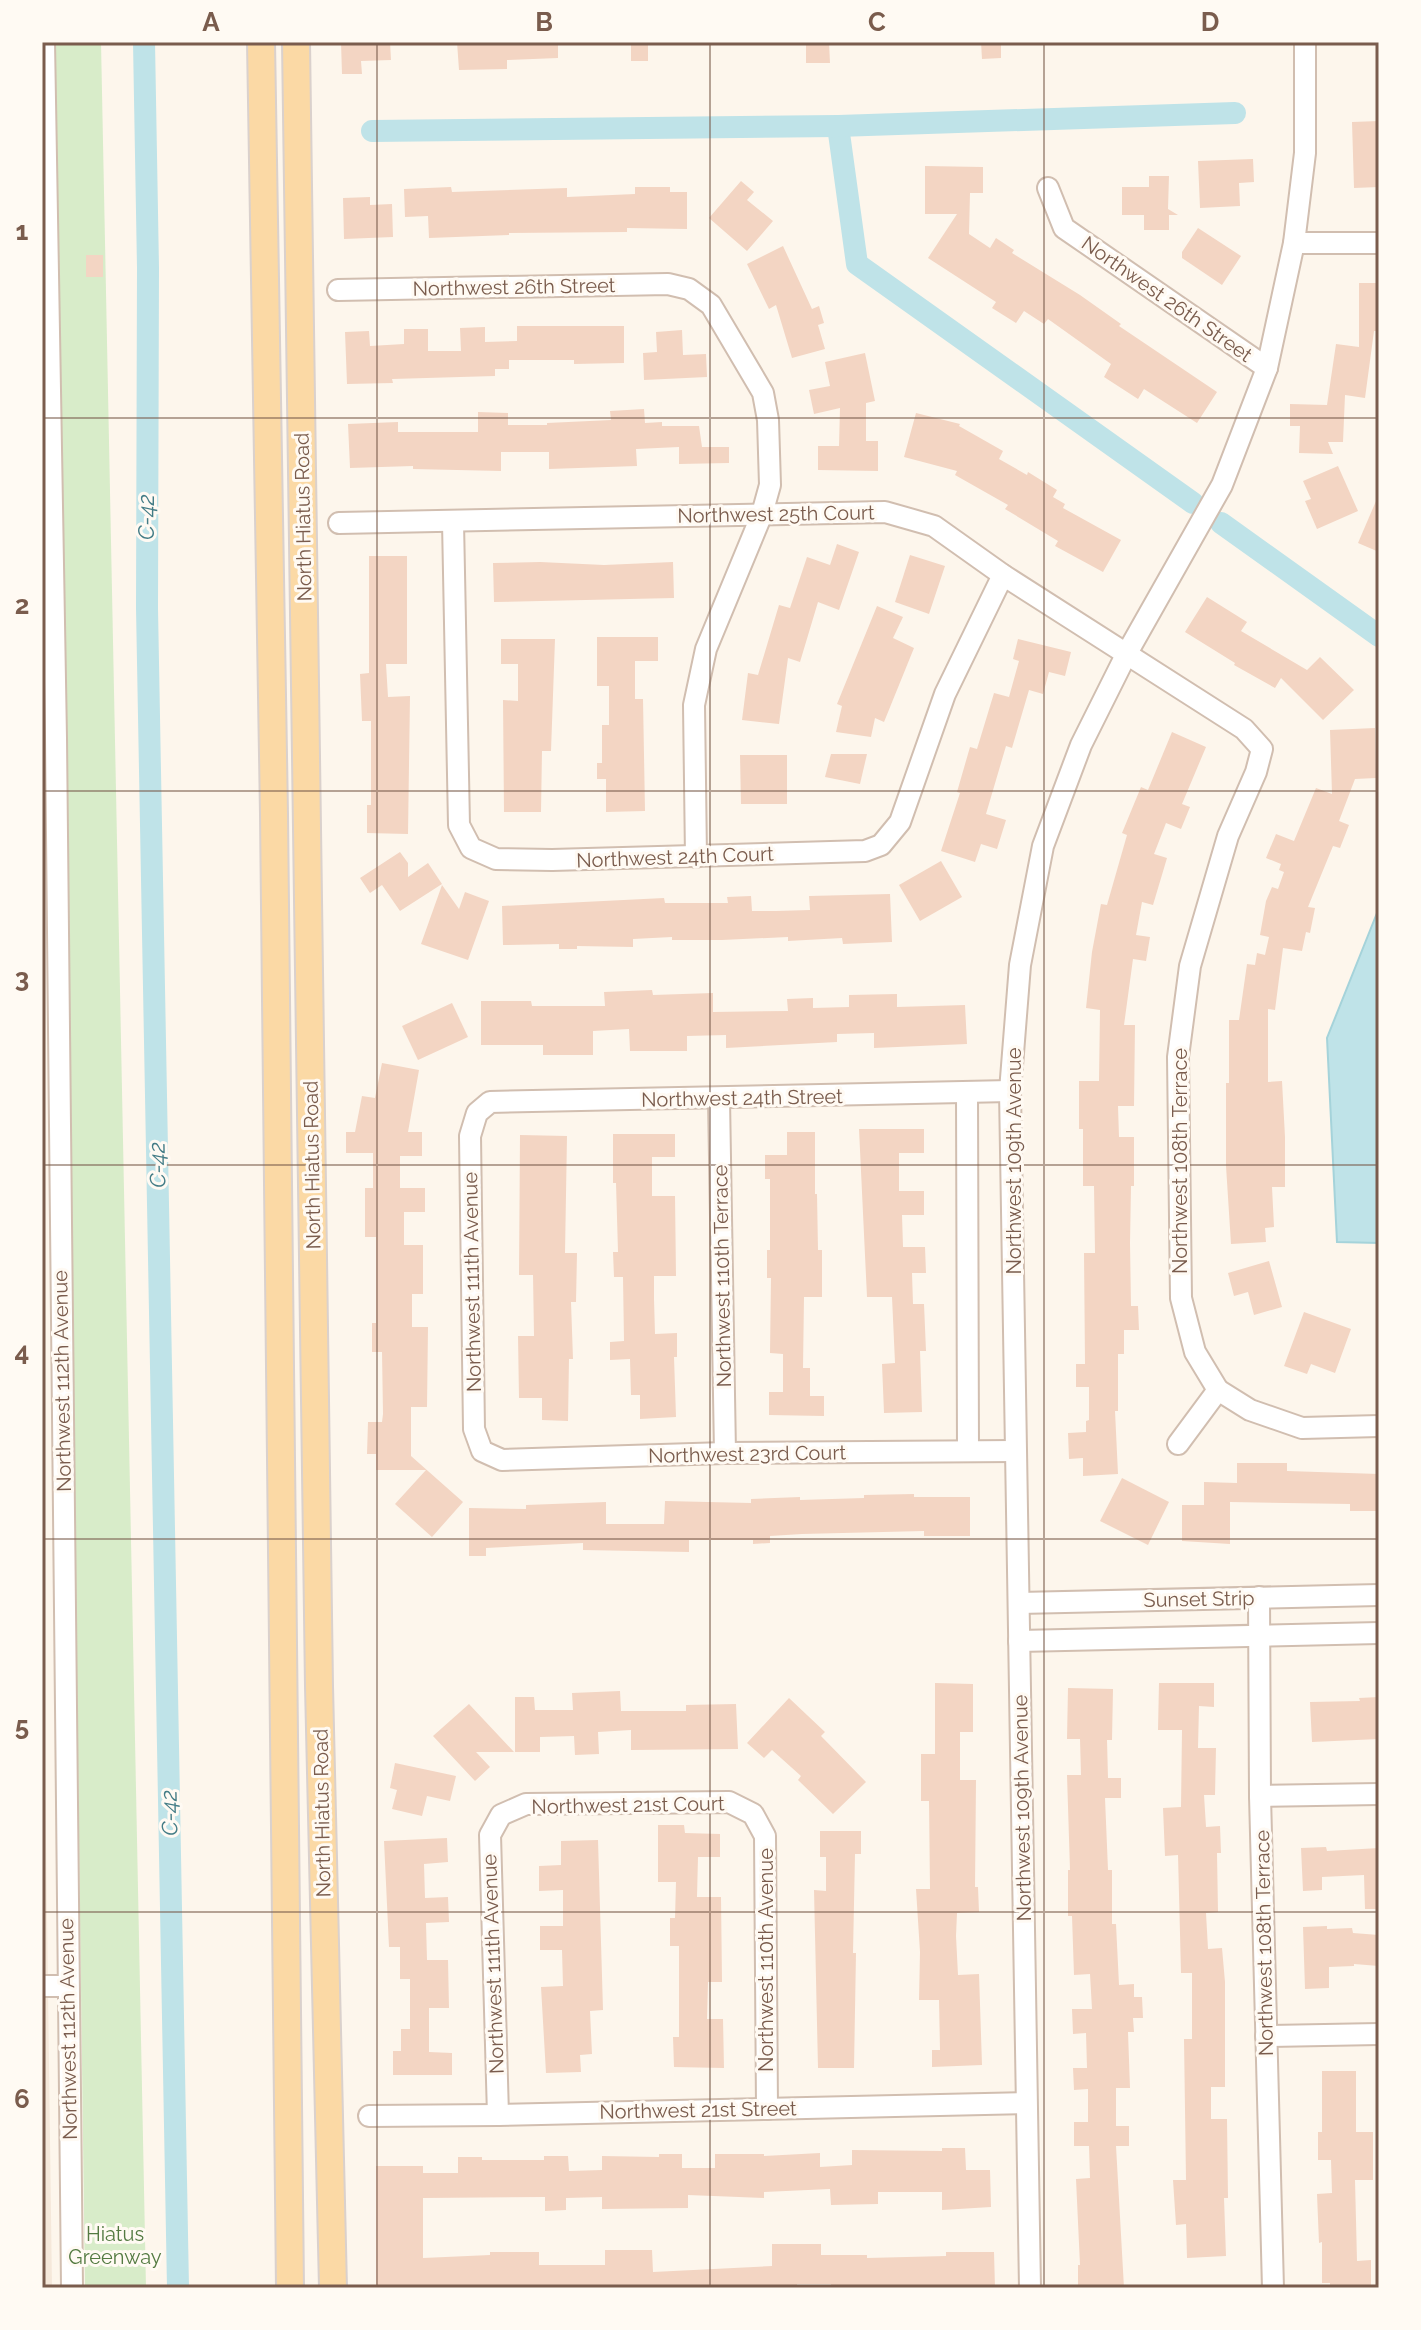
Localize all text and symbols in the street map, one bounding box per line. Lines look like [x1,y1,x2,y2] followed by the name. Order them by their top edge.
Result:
[202,7,220,37] text: A
[535,7,553,37] text: B
[868,7,886,37] text: C
[1201,7,1219,37] text: D
[16,216,29,246] text: 1
[1077,231,1257,367] street label: Northwest 26th Street
[412,273,616,301] street label: Northwest 26th Street
[290,432,316,602] street label: North Hiatus Road
[133,494,159,540] water label: C-42
[677,500,875,528] street label: Northwest 25th Court
[15,590,29,620] text: 2
[576,842,774,872] street label: Northwest 24th Court
[15,963,29,993] text: 3
[1002,1047,1026,1274] street label: Northwest 109th Avenue
[1168,1048,1192,1274] street label: Northwest 108th Terrace
[299,1080,325,1250] street label: North Hiatus Road
[641,1084,843,1112] street label: Northwest 24th Street
[144,1142,170,1188] water label: C-42
[708,1164,736,1388] street label: Northwest 110th Terrace
[458,1171,486,1392] street label: Northwest 111th Avenue
[48,1270,76,1492] street label: Northwest 112th Avenue
[15,1337,29,1367] text: 4
[648,1440,846,1468] street label: Northwest 23rd Court
[1143,1586,1255,1612] street label: Sunset Strip
[1008,1694,1036,1922] street label: Northwest 109th Avenue
[15,1711,29,1741] text: 5
[309,1728,335,1898] street label: North Hiatus Road
[156,1790,182,1836] water label: C-42
[531,1791,725,1819] street label: Northwest 21st Court
[1250,1829,1278,2056] street label: Northwest 108th Terrace
[754,1848,778,2072] street label: Northwest 110th Avenue
[477,1853,509,2074] street label: Northwest 111th Avenue
[54,1918,82,2140] street label: Northwest 112th Avenue
[14,2084,30,2114] text: 6
[599,2096,797,2124] street label: Northwest 21st Street
[68,2222,162,2269] park label: Hiatus Greenway

